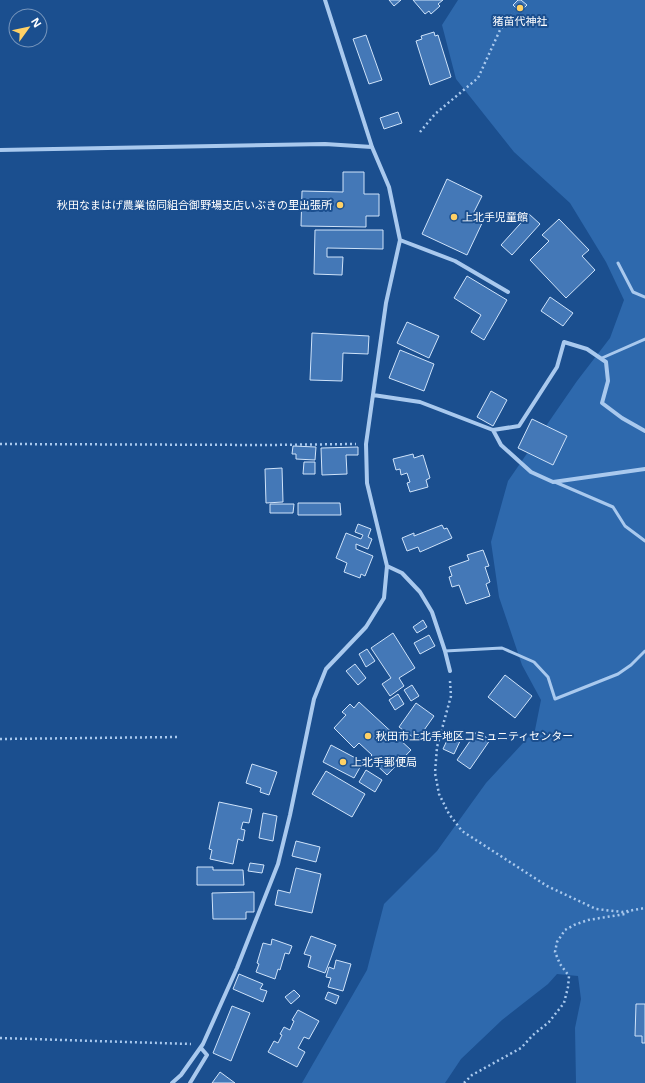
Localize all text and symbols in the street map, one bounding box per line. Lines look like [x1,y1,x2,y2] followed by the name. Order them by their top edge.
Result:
[515,3,525,13] marker: 猪苗代神社
[8,8,48,48] north arrow
[493,13,548,28] place label: 猪苗代神社
[28,14,46,30] text: N
[57,197,333,212] place label: 秋田なまはげ農業協同組合御野場支店いぶきの里出張所
[335,200,345,210] marker: 秋田なまはげ農業協同組合御野場支店いぶきの里出張所
[462,209,528,224] place label: 上北手児童館
[449,212,459,222] marker: 上北手児童館
[376,728,573,743] place label: 秋田市上北手地区コミュニティセンター
[363,731,373,741] marker: 秋田市上北手地区コミュニティセンター
[351,754,417,769] place label: 上北手郵便局
[338,757,348,767] marker: 上北手郵便局

